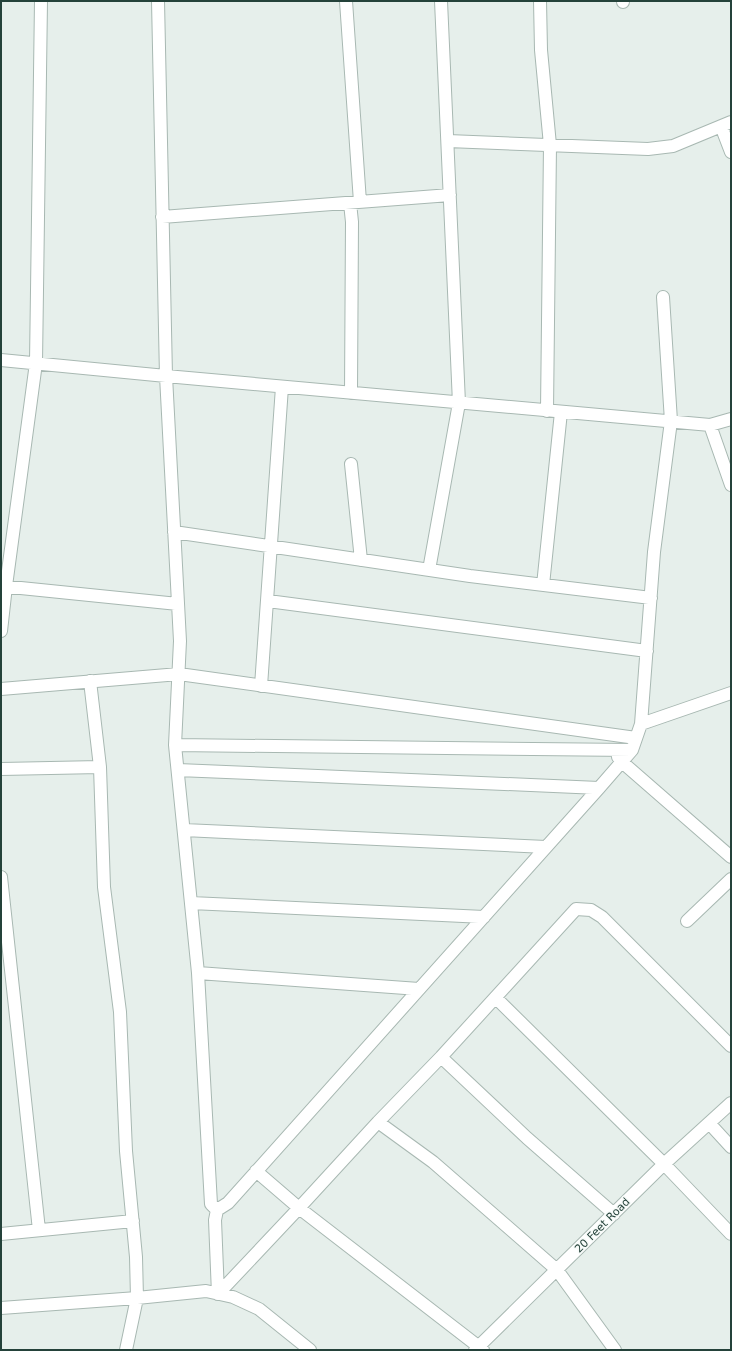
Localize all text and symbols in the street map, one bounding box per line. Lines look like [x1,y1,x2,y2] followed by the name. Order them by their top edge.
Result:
[572,1195,632,1255] street label: 20 Feet Road

